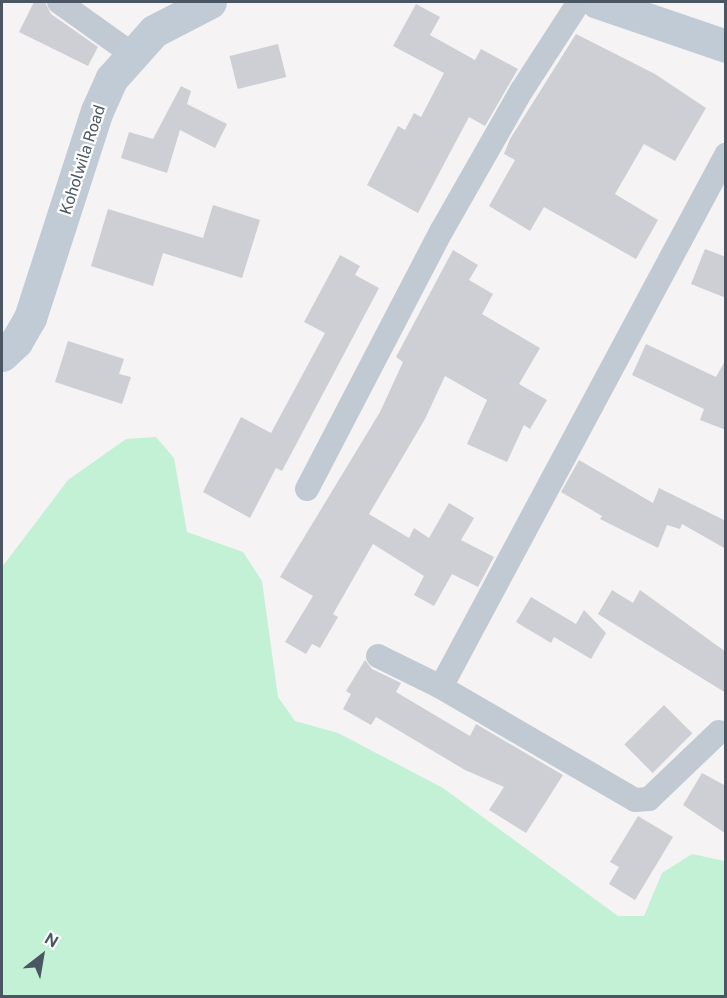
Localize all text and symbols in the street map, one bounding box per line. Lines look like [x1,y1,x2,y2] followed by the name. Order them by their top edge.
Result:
[56,103,110,217] street label: Koholwila Road
[12,926,72,986] north arrow
[41,929,62,952] text: N

